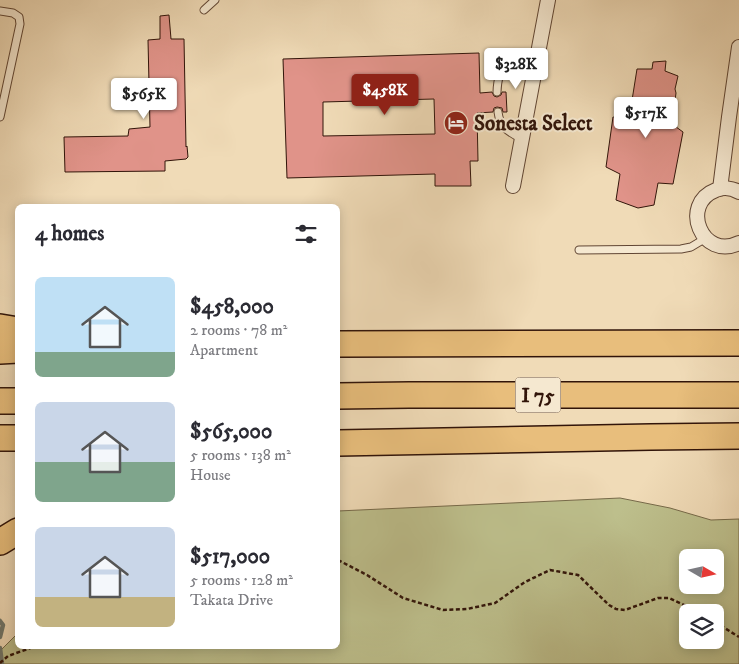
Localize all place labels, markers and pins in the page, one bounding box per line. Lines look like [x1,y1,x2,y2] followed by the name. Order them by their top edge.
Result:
[481,48,551,90] pin: $328K
[350,74,420,116] pin: $458K
[109,78,179,120] pin: $565K
[611,96,681,139] pin: $517K
[443,110,469,136] hotel icon: Sonesta Select
[474,111,593,137] place label: Sonesta Select

